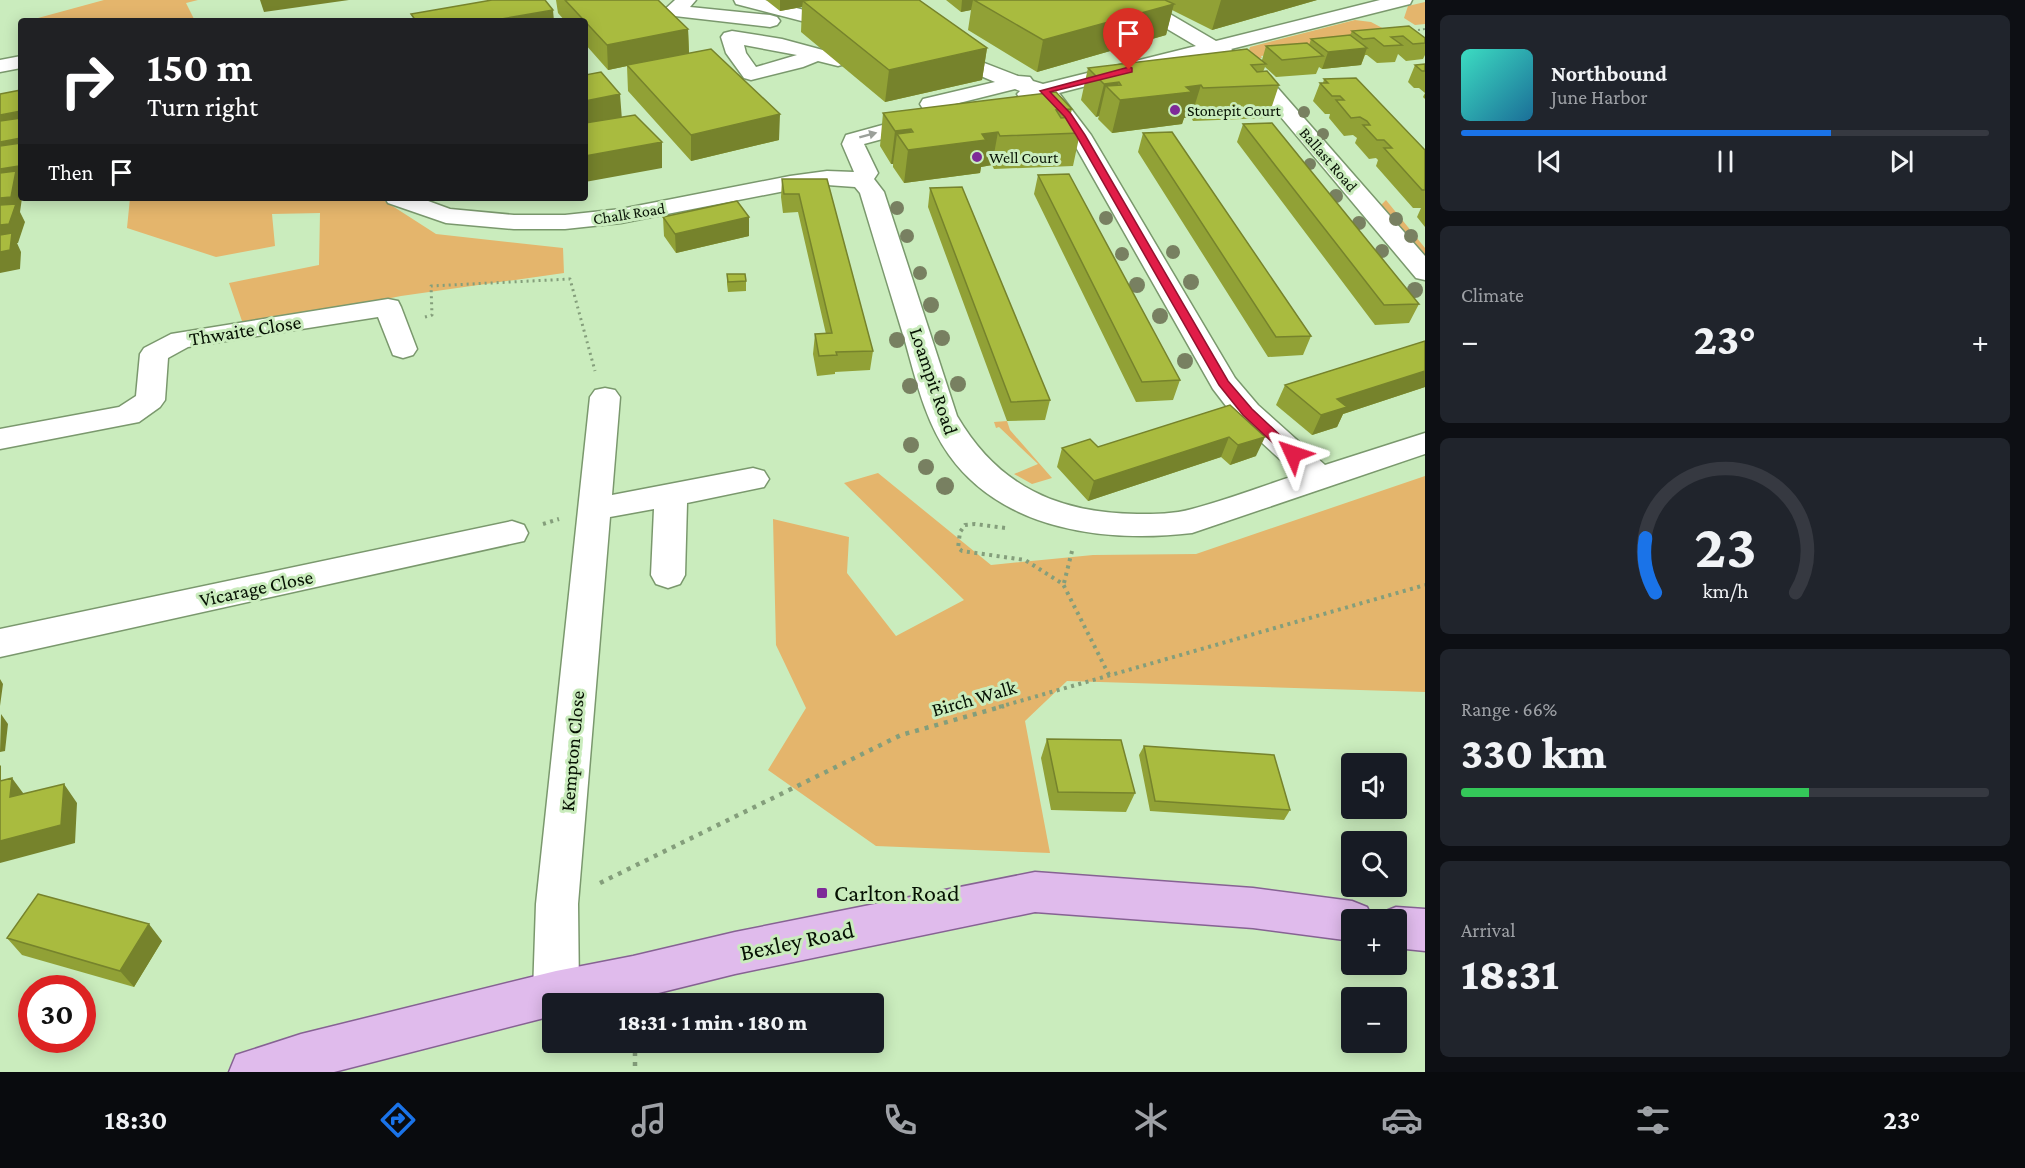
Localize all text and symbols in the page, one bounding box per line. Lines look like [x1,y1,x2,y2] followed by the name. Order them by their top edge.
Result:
[1103,8,1154,70] pin
[1112,17,1145,50] icon: arrive
[48,42,126,120] icon: right
[147,43,252,90] text: 150 m
[1551,61,1667,86] text: Northbound
[1551,86,1648,108] text: June Harbor
[147,92,258,122] text: Turn right
[1187,102,1282,120] place label: Stonepit Court
[1168,103,1182,117] marker: Stonepit Court
[1296,124,1361,195] street label: Ballast Road
[859,130,877,140] one-way arrow
[1533,145,1566,178] icon: previous
[1709,145,1742,178] icon: pause
[1885,145,1918,178] icon: next
[989,149,1059,166] place label: Well Court
[970,150,984,164] marker: Well Court
[105,156,138,189] icon: arrive
[48,160,93,185] text: Then
[592,199,667,228] street label: Chalk Road
[1461,284,1524,306] text: Climate
[187,310,303,350] street label: Thwaite Close
[1694,314,1756,364] text: 23°
[1461,322,1478,359] text: −
[1972,322,1989,359] text: +
[904,325,963,438] street label: Loampit Road
[1261,422,1325,486] position arrow
[1694,511,1756,580] text: 23
[197,565,315,612] street label: Vicarage Close
[1702,579,1749,603] text: km/h
[929,675,1019,721] street label: Birch Walk
[556,690,589,812] street label: Kempton Close
[1461,698,1557,720] text: Range · 66%
[1461,728,1606,778] text: 330 km
[1341,753,1407,1053] map controls
[1341,753,1407,819] button: sound
[1341,831,1407,897] button: search
[834,879,960,906] place label: Carlton Road
[815,886,829,900] marker: Carlton Road
[1341,909,1407,975] button: +
[738,915,857,966] street label: Bexley Road
[1461,919,1515,941] text: Arrival
[1461,949,1559,999] text: 18:31
[18,975,96,1053] speed limit sign: 30
[1341,987,1407,1053] button: −
[619,1010,807,1035] text: 18:31 · 1 min · 180 m
[377,1099,419,1141] icon: directions
[628,1099,670,1141] icon: music
[879,1099,921,1141] icon: phone
[1130,1099,1172,1141] icon: climate
[1381,1099,1423,1141] icon: car
[1632,1099,1674,1141] icon: filters
[105,1105,167,1135] text: 18:30
[1883,1105,1920,1135] text: 23°

